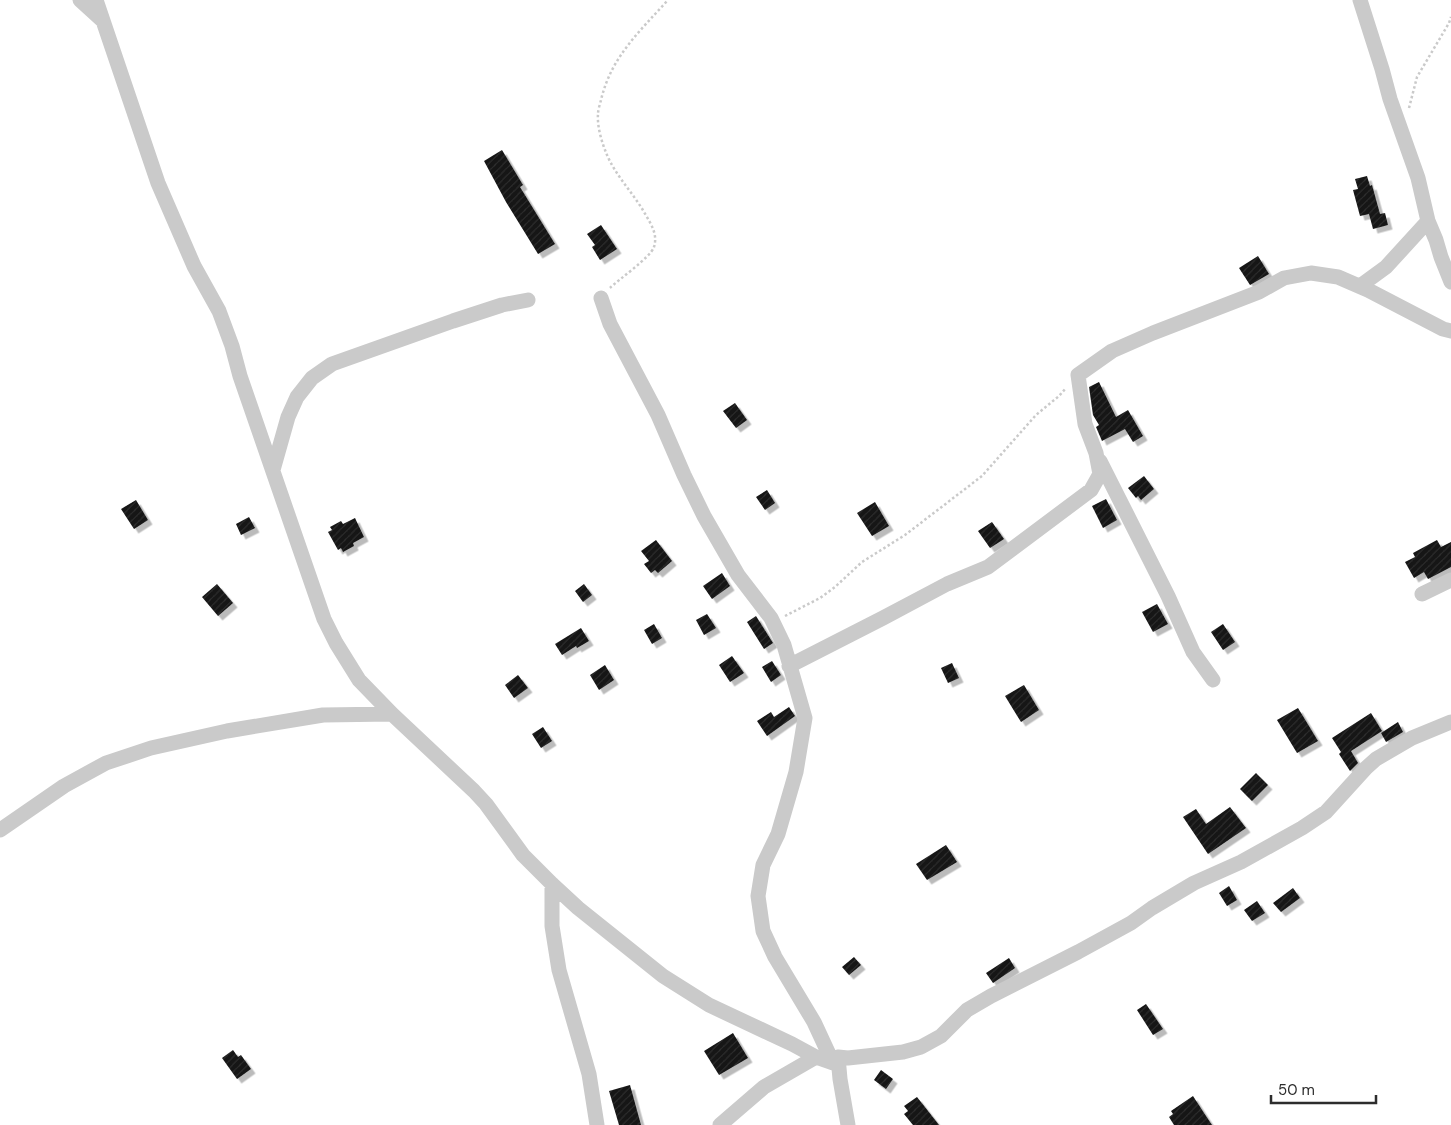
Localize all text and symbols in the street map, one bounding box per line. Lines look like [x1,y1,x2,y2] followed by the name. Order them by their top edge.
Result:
[1271,1072,1376,1104] scale bar
[1278,1080,1315,1100] text: 50 m

